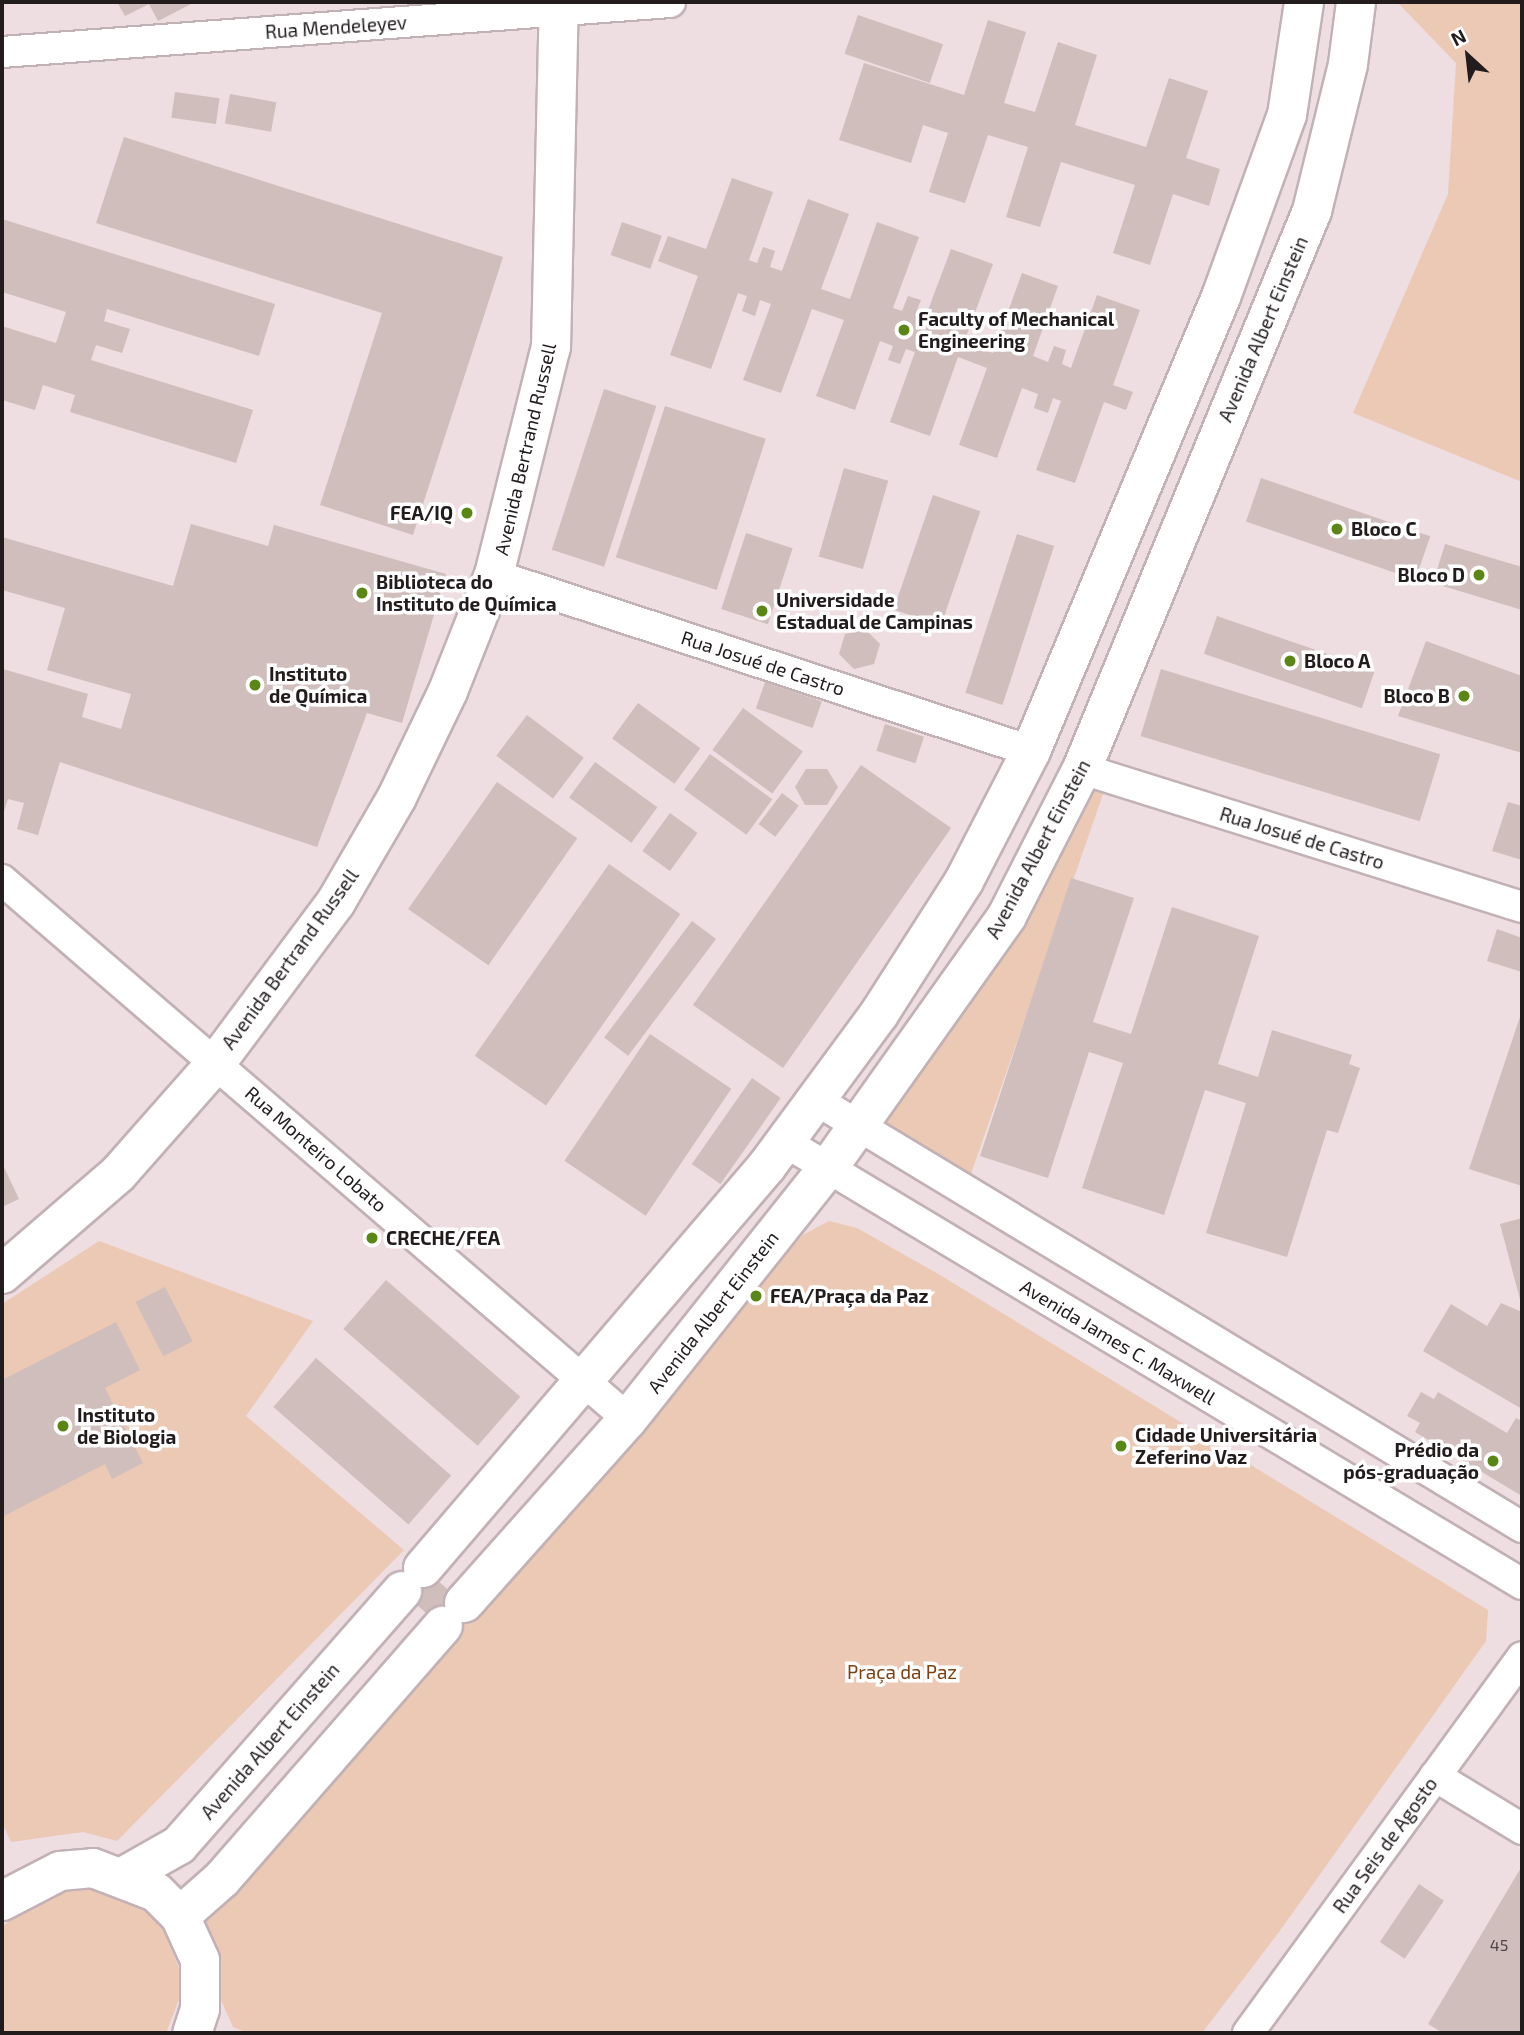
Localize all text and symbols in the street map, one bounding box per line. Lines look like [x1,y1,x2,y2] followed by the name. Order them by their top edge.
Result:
[264,11,408,43] street label: Rua Mendeleyev
[1433,21,1503,91] north arrow
[1447,23,1470,50] text: N
[1213,233,1313,425] street label: Avenida Albert Einstein
[918,308,1115,352] place label: Faculty of Mechanical Engineering
[896,322,912,338] marker: Faculty of Mechanical Engineering
[489,341,561,557] street label: Avenida Bertrand Russell
[390,502,453,524] place label: FEA/IQ
[459,505,475,521] marker: FEA/IQ
[1351,518,1417,540] place label: Bloco C
[1329,521,1345,537] marker: Bloco C
[1398,564,1465,586] place label: Bloco D
[1471,567,1487,583] marker: Bloco D
[376,571,556,615] place label: Biblioteca do Instituto de Química
[354,585,370,601] marker: Biblioteca do Instituto de Química
[776,589,973,633] place label: Universidade Estadual de Campinas
[754,603,770,619] marker: Universidade Estadual de Campinas
[678,626,848,700] street label: Rua Josué de Castro
[1304,650,1371,672] place label: Bloco A
[1282,653,1298,669] marker: Bloco A
[269,663,367,707] place label: Instituto de Química
[247,677,263,693] marker: Instituto de Química
[1383,685,1450,707] place label: Bloco B
[1456,688,1472,704] marker: Bloco B
[981,755,1095,943] street label: Avenida Albert Einstein
[1217,802,1387,874] street label: Rua Josué de Castro
[217,864,363,1054] street label: Avenida Bertrand Russell
[241,1081,391,1217] street label: Rua Monteiro Lobato
[643,1226,783,1398] street label: Avenida Albert Einstein
[386,1227,500,1249] place label: CRECHE/FEA
[364,1230,380,1246] marker: CRECHE/FEA
[1016,1275,1220,1409] street label: Avenida James C. Maxwell
[770,1285,928,1307] place label: FEA/Praça da Paz
[748,1288,764,1304] marker: FEA/Praça da Paz
[77,1404,176,1448] place label: Instituto de Biologia
[55,1418,71,1434] marker: Instituto de Biologia
[1135,1424,1317,1468] place label: Cidade Universitária Zeferino Vaz
[1113,1438,1129,1454] marker: Cidade Universitária Zeferino Vaz
[1343,1439,1479,1483] place label: Prédio da pós-graduação
[1485,1453,1501,1469] marker: Prédio da pós-graduação
[196,1658,344,1824] street label: Avenida Albert Einstein
[847,1661,957,1683] park label: Praça da Paz
[1328,1772,1442,1918] street label: Rua Seis de Agosto
[1490,1935,1508,1955] house number: 45

